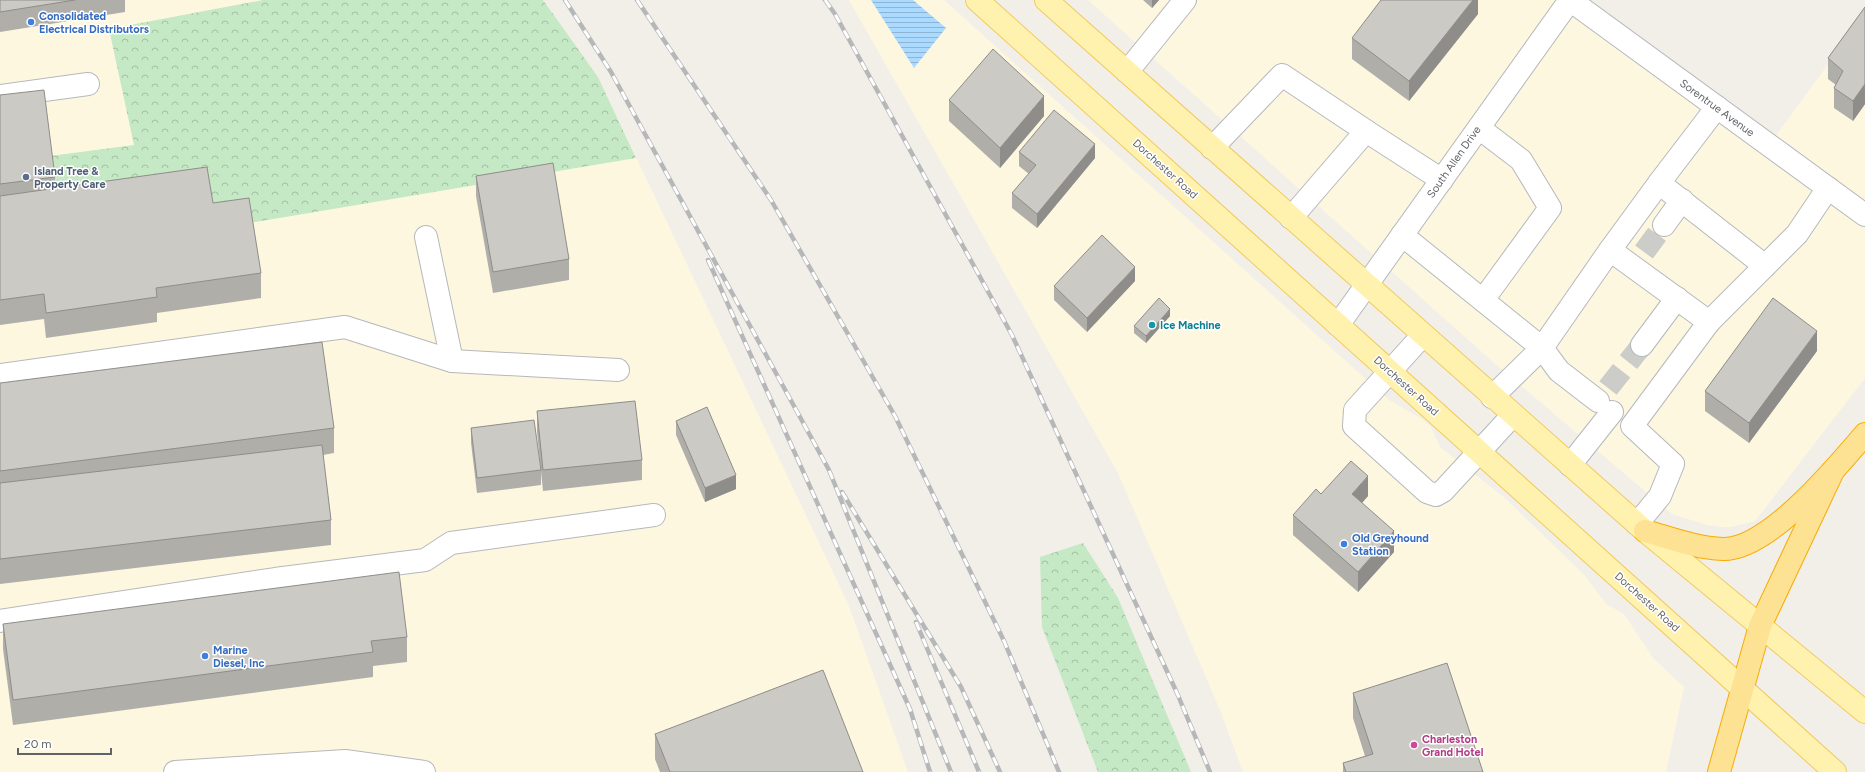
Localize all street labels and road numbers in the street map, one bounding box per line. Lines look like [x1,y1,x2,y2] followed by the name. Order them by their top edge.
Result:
[1677,77,1757,139] street label: Sorentrue Avenue
[1424,124,1484,200] street label: South Allen Drive
[1130,136,1200,202] street label: Dorchester Road
[1371,353,1441,419] street label: Dorchester Road
[1612,569,1682,635] street label: Dorchester Road

